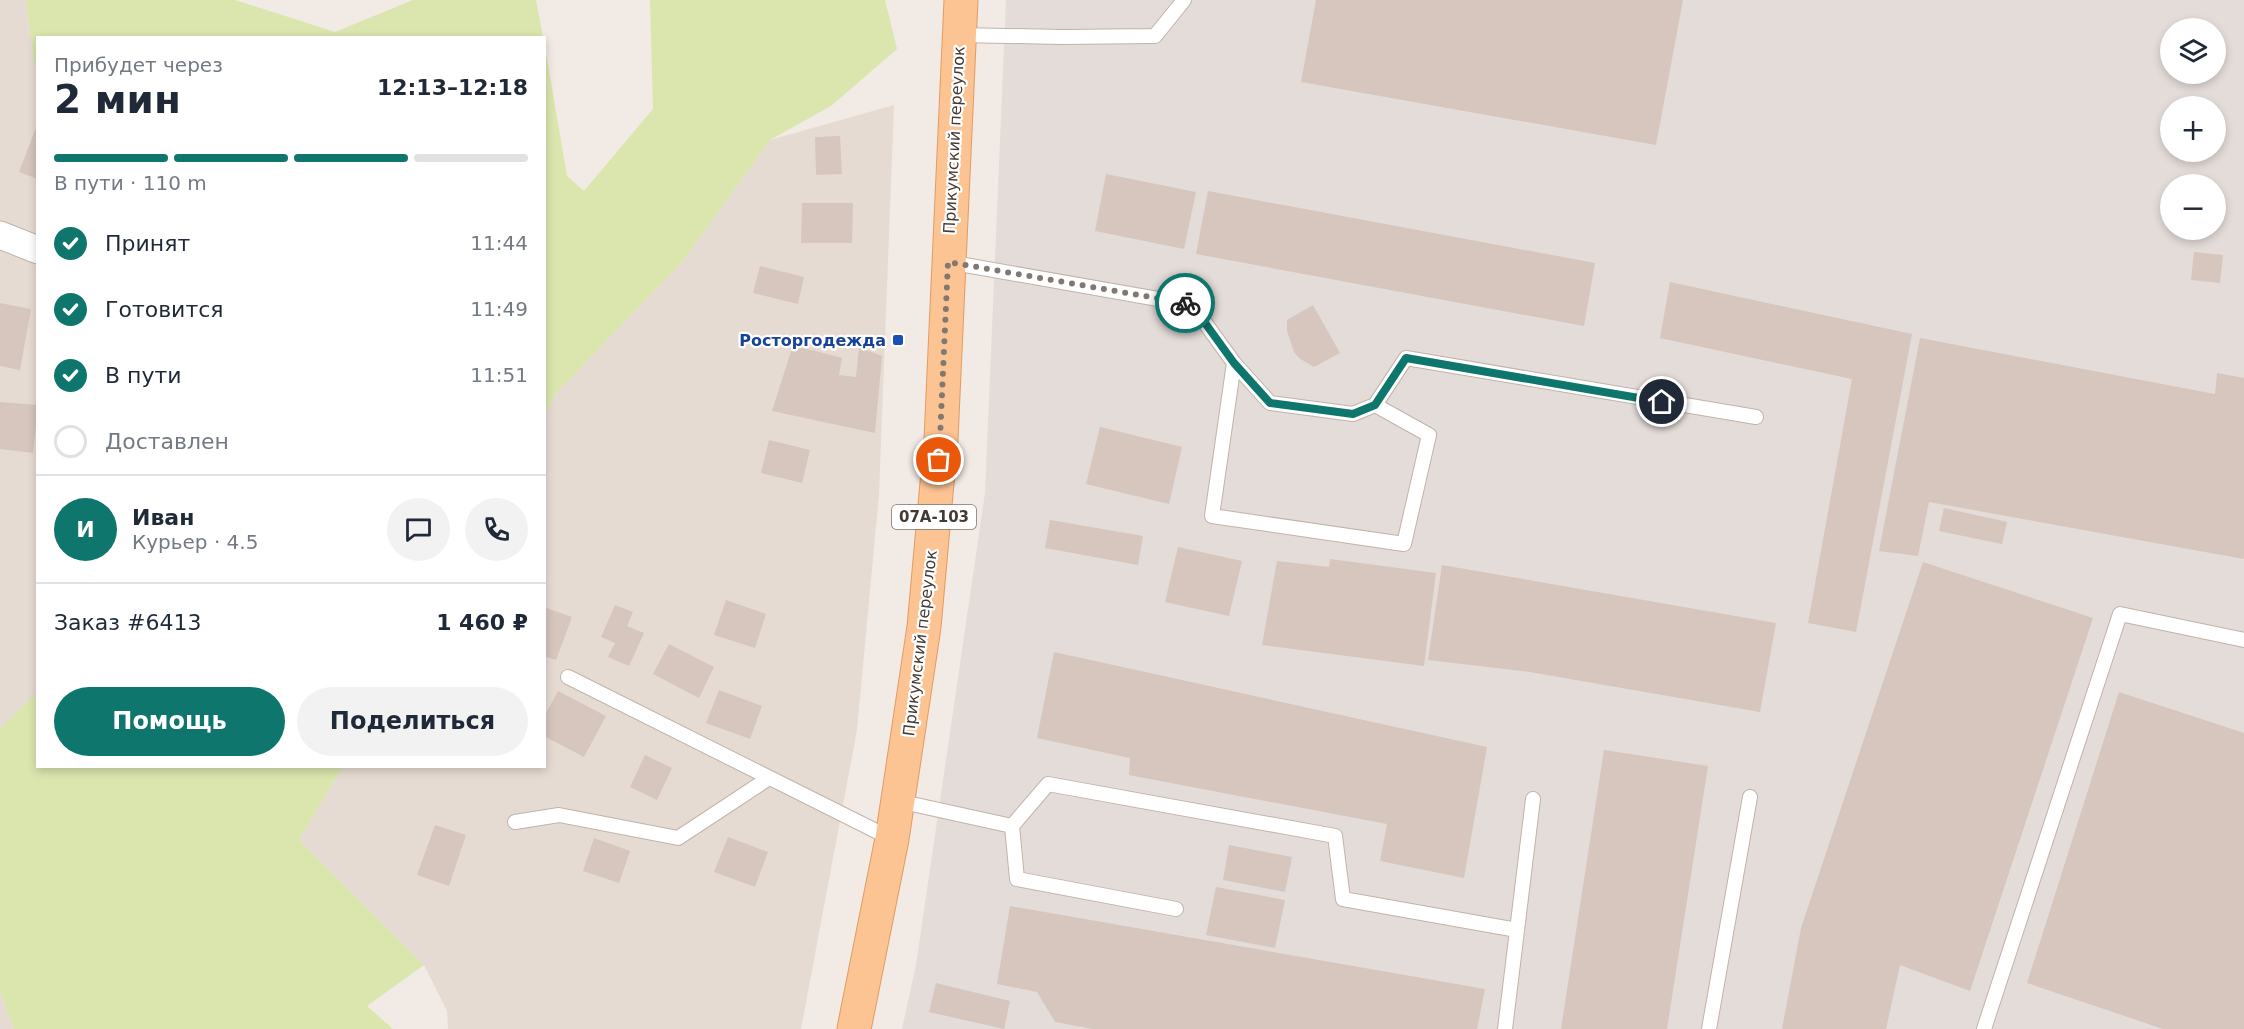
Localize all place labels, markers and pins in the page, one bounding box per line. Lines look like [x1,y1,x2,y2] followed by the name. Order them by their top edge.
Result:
[739,331,886,350] place label: Росторгодежда
[891,333,905,347] marker: Росторгодежда
[1636,376,1687,427] pin
[913,434,964,485] pin

